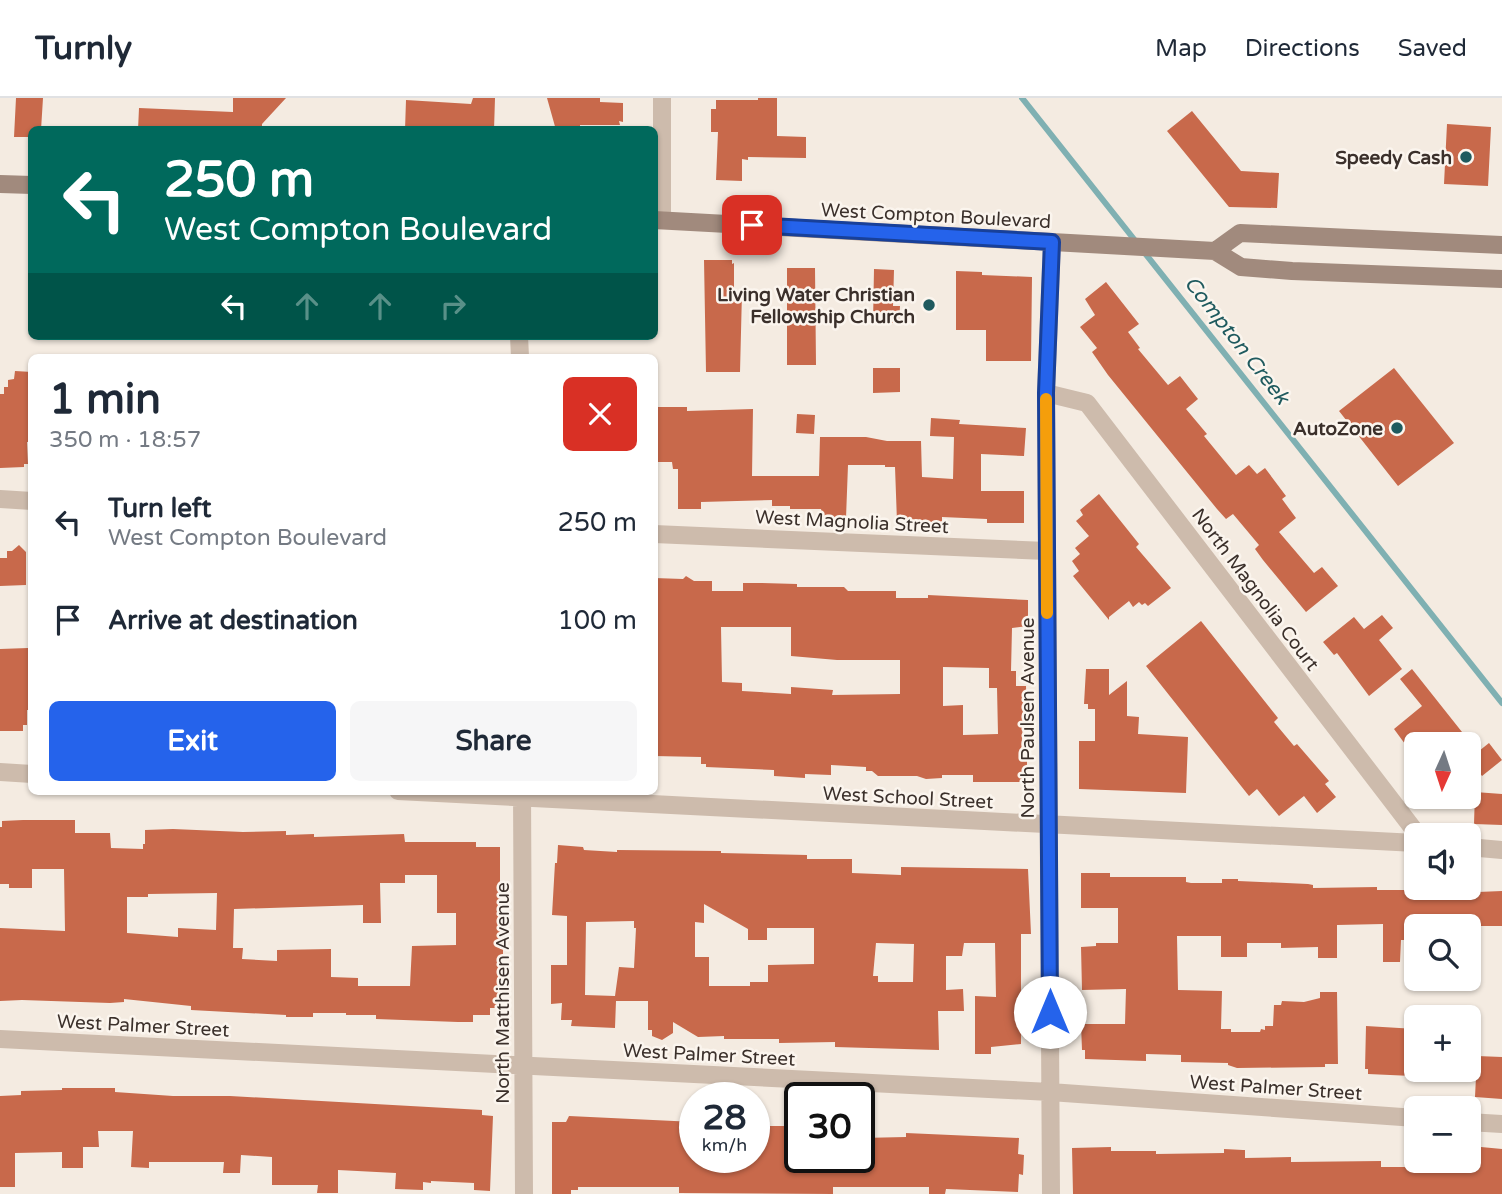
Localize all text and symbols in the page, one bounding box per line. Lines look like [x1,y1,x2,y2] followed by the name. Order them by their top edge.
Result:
[35,29,132,68] text: Turnly
[1155,34,1207,63] text: Map
[1245,34,1360,63] text: Directions
[1398,34,1467,63] text: Saved
[1335,147,1452,170] place label: Speedy Cash
[1458,149,1474,165] marker: Speedy Cash
[164,151,314,210] text: 250 m
[49,154,140,245] icon: left
[722,195,782,255] pin
[820,199,1052,233] street label: West Compton Boulevard
[733,206,771,244] icon: arrive
[164,211,552,249] text: West Compton Boulevard
[1179,271,1295,411] water label: Compton Creek
[717,284,915,329] place label: Living Water Christian Fellowship Church
[215,287,253,325] icon: left
[288,287,326,325] icon: ahead
[361,287,399,325] icon: ahead
[434,287,472,325] icon: right
[921,297,937,313] marker: Living Water Christian Fellowship Church
[49,374,161,425] text: 1 min
[563,377,637,451] button: close
[1293,418,1383,440] place label: AutoZone
[1389,420,1405,436] marker: AutoZone
[49,426,201,454] text: 350 m · 18:57
[108,493,211,524] text: Turn left
[49,503,87,541] icon: left
[1187,504,1323,675] street label: North Magnolia Court
[755,506,949,538] street label: West Magnolia Street
[557,507,637,538] text: 250 m
[108,524,387,552] text: West Compton Boulevard
[49,601,87,639] icon: arrive
[108,605,358,636] text: Arrive at destination
[557,605,637,636] text: 100 m
[1017,617,1039,819] street label: North Paulsen Avenue
[49,701,336,781] button: Exit
[350,701,637,781] button: Share
[1404,732,1480,808] north arrow
[1404,732,1481,1173] map controls
[822,783,994,813] street label: West School Street
[1404,823,1481,900] button: sound
[492,882,514,1104] street label: North Matthisen Avenue
[1404,914,1481,991] button: search
[1013,975,1087,1049] position arrow
[1404,1005,1481,1082] button: +
[56,1010,230,1042] street label: West Palmer Street
[622,1039,796,1071] street label: West Palmer Street
[1189,1071,1363,1105] street label: West Palmer Street
[784,1082,875,1173] speed limit sign: 30
[1404,1096,1481,1173] button: −
[703,1097,746,1139] text: 28
[702,1134,747,1156] text: km/h

